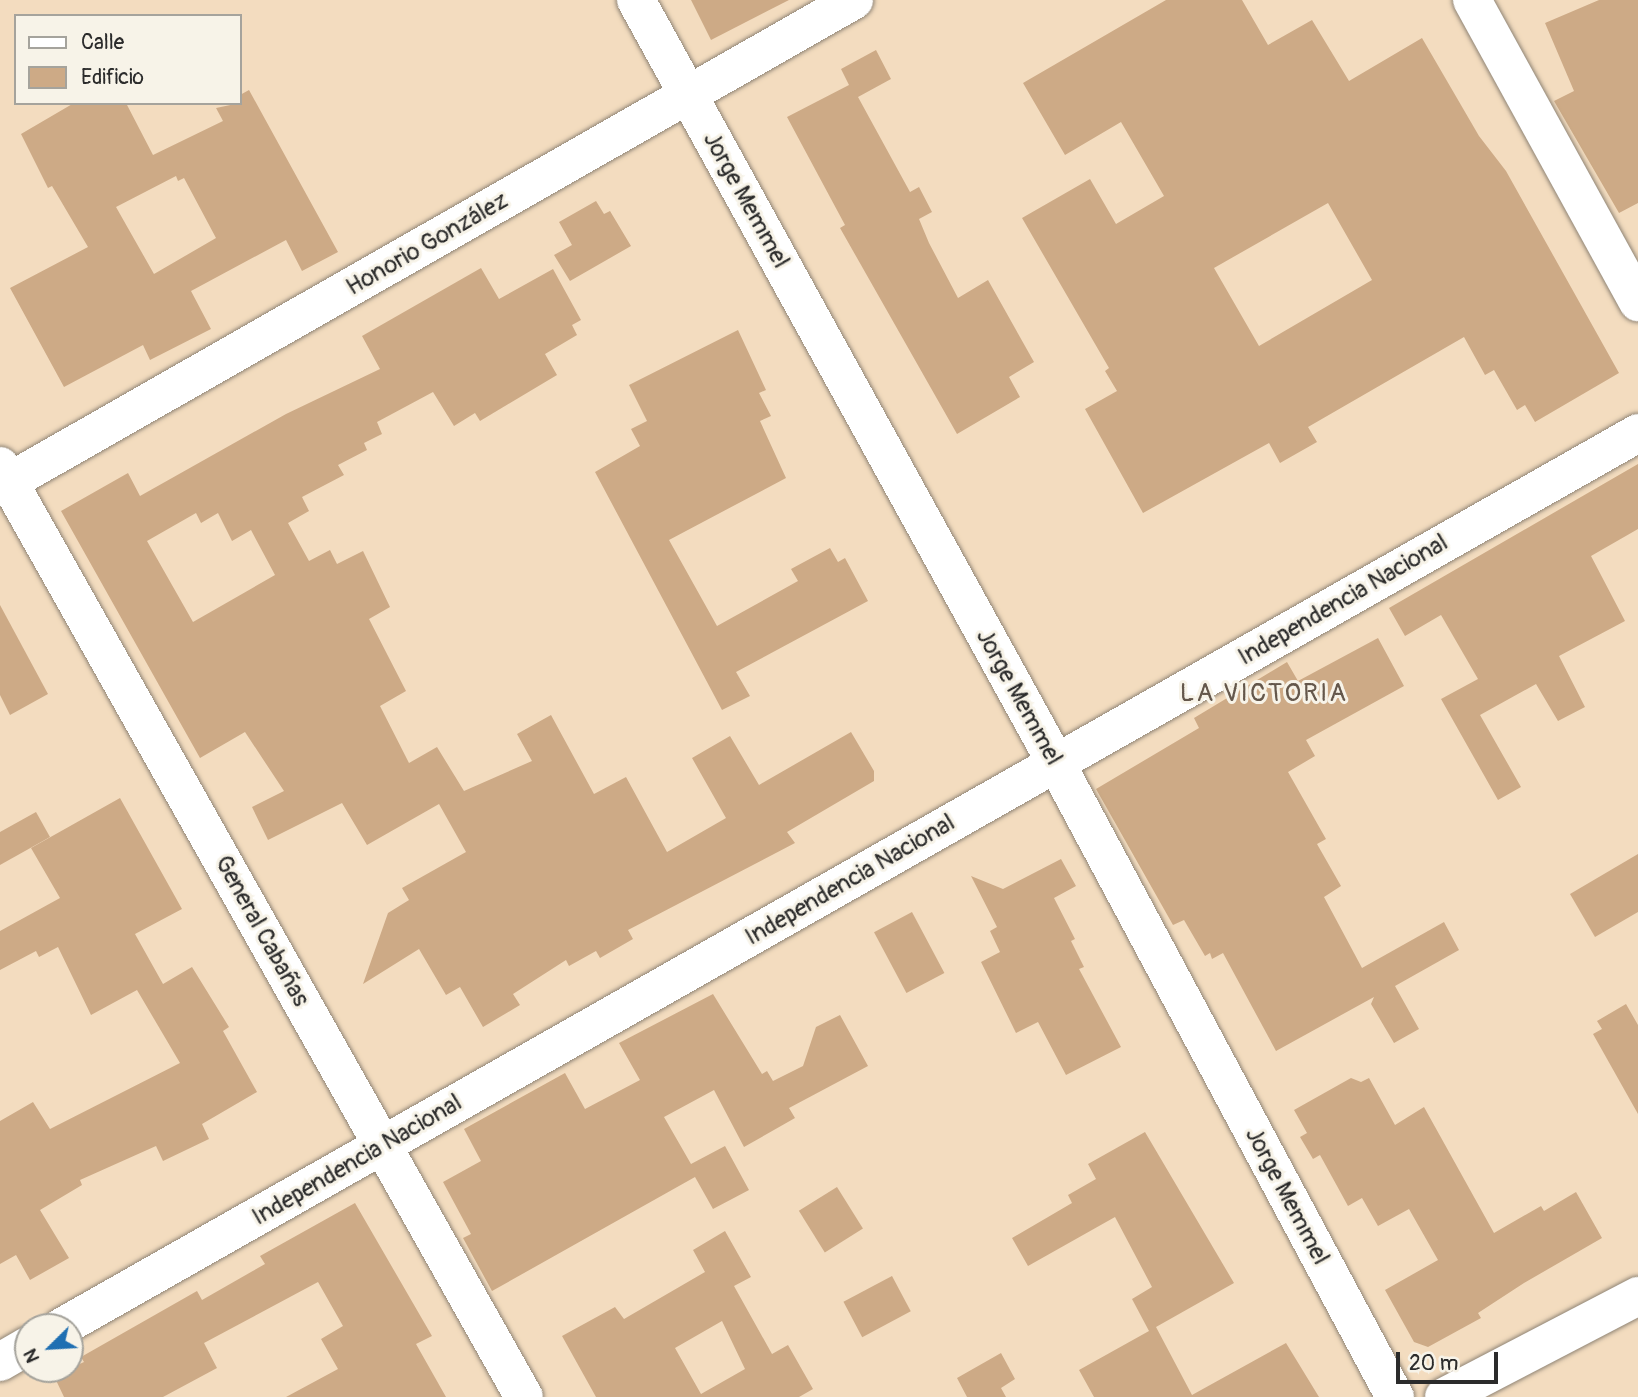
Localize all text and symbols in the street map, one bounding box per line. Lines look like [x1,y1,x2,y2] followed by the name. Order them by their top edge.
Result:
[14,14,242,105] legend
[81,29,124,56] text: Calle
[81,64,144,91] text: Edificio
[697,127,795,273] street label: Jorge Memmel
[341,186,513,302] street label: Honorio González
[1233,528,1453,672] street label: Independencia Nacional
[970,624,1068,770] street label: Jorge Memmel
[1181,678,1347,710] district label: LA VICTORIA
[740,808,960,952] street label: Independencia Nacional
[209,851,315,1011] street label: General Cabañas
[247,1088,467,1232] street label: Independencia Nacional
[1239,1123,1335,1269] street label: Jorge Memmel
[14,1313,84,1383] north arrow
[1400,1338,1502,1382] scale bar
[18,1345,45,1366] text: N
[1409,1350,1458,1377] text: 20 m

